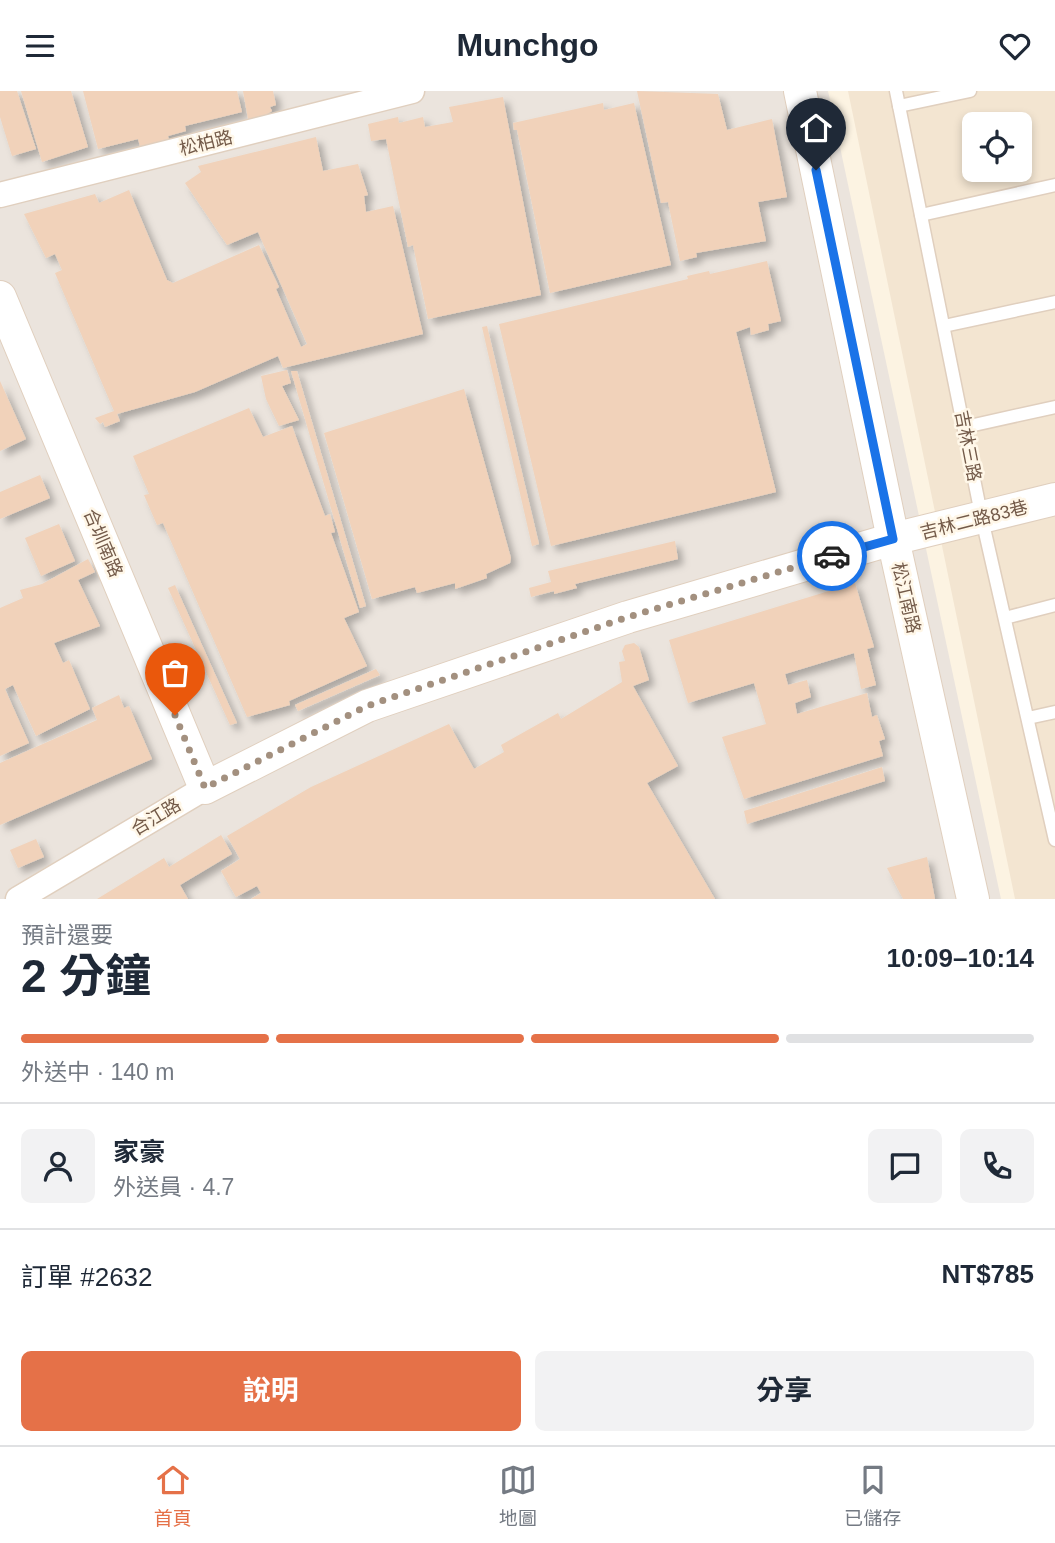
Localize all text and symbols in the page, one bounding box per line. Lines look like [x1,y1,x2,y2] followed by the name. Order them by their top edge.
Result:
[21,27,59,65] icon: menu
[456,27,599,63] text: Munchgo
[996,27,1034,65] icon: heart
[786,98,846,170] pin
[797,109,835,147] icon: home
[962,112,1032,182] map controls
[962,112,1032,182] button: locate
[177,127,235,159] street label: 松柏路
[951,409,985,483] street label: 吉林三路
[918,497,1030,543] street label: 吉林二路83巷
[80,506,126,580] street label: 合圳南路
[797,521,867,591] courier
[813,537,851,575] icon: car
[888,561,924,635] street label: 松江南路
[145,643,205,715] pin
[156,654,194,692] icon: bag
[128,795,184,839] street label: 合江路
[21,922,113,948] text: 預計還要
[887,943,1034,973] text: 10:09–10:14
[21,950,151,1002] text: 2 分鐘
[21,1059,174,1085] text: 外送中 · 140 m
[21,1129,95,1203] button: person
[868,1129,942,1203] button: chat
[960,1129,1034,1203] button: phone
[113,1137,165,1167] text: 家豪
[113,1174,234,1200] text: 外送員 · 4.7
[942,1259,1034,1289] text: NT$785
[21,1262,153,1292] text: 訂單 #2632
[21,1351,521,1431] button: 說明
[535,1351,1034,1431] button: 分享
[154,1461,192,1530] tab: 首頁
[499,1461,537,1530] tab: 地圖
[844,1461,901,1530] tab: 已儲存

